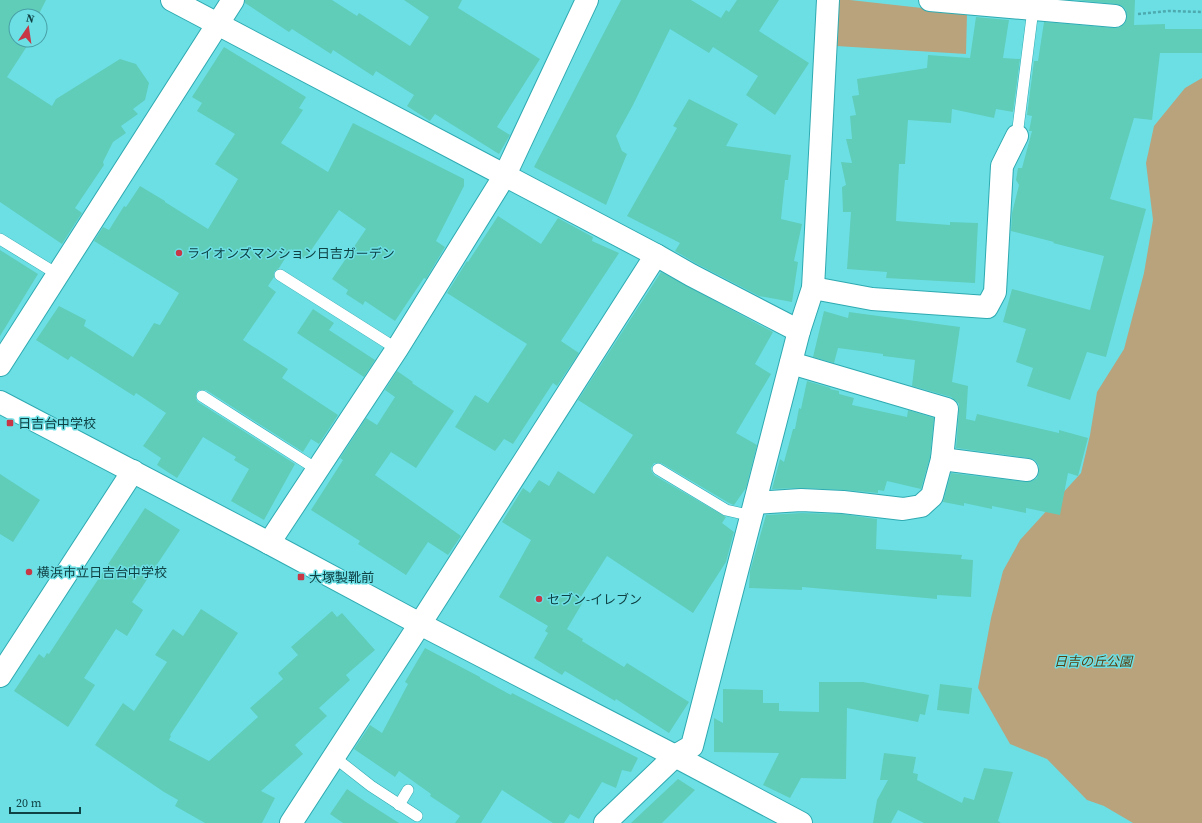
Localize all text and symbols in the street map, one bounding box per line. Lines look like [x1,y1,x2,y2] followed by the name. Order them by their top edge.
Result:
[8,8,48,48] north arrow
[25,11,36,27] text: N
[187,245,395,262] place label: ライオンズマンション日吉ガーデン
[174,248,184,258] marker: ライオンズマンション日吉ガーデン
[18,415,96,432] place label: 日吉台中学校
[5,418,15,428] marker: 日吉台中学校
[37,564,167,581] place label: 横浜市立日吉台中学校
[24,567,34,577] marker: 横浜市立日吉台中学校
[309,569,374,586] place label: 大塚製靴前
[296,572,306,582] marker: 大塚製靴前
[547,591,642,608] place label: セブン-イレブン
[534,594,544,604] marker: セブン-イレブン
[1054,653,1134,670] park label: 日吉の丘公園
[10,789,80,815] scale bar
[16,795,42,811] text: 20 m

